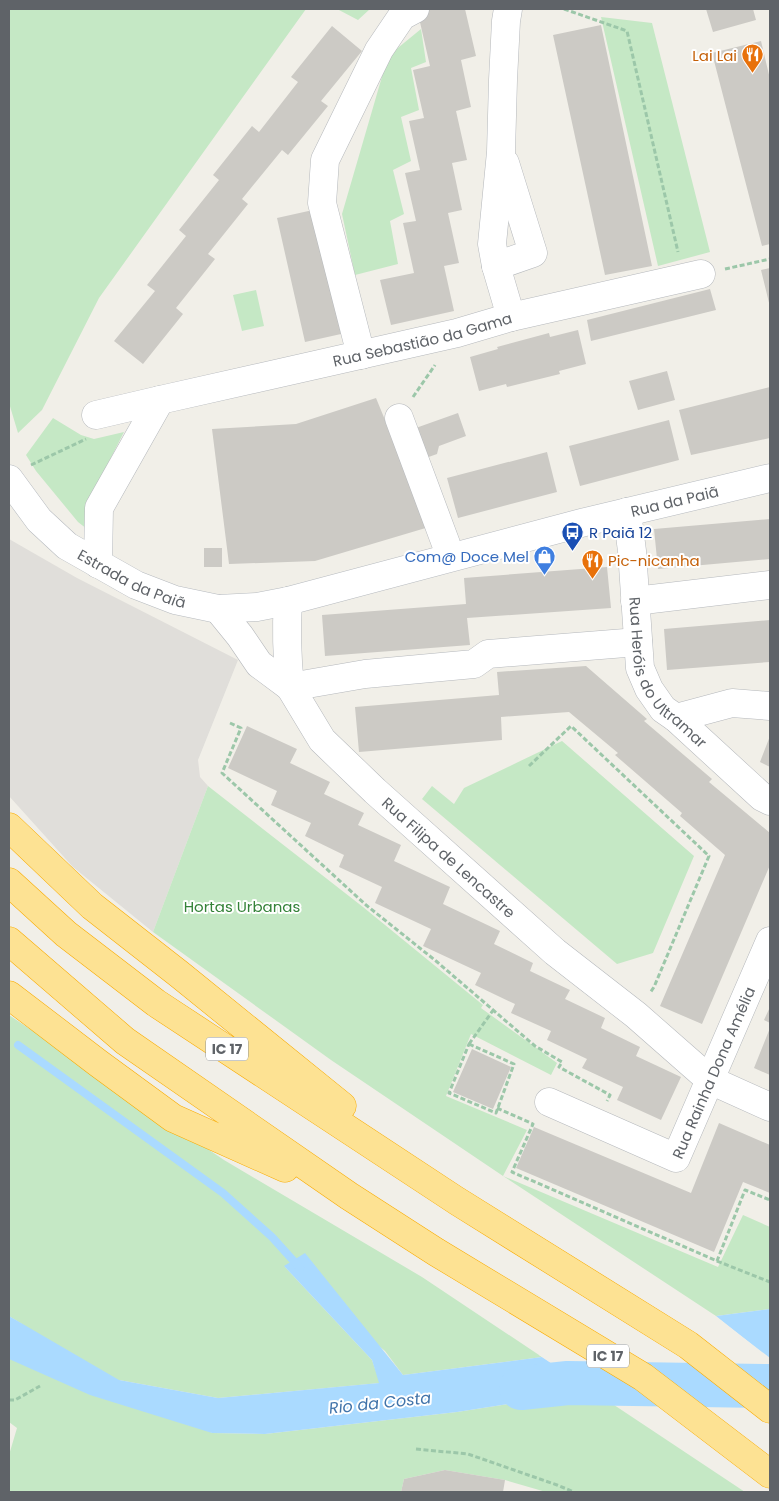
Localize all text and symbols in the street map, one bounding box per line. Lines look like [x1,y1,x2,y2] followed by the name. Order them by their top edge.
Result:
[741,43,765,74] restaurant icon: Lai Lai
[692,45,737,66] place label: Lai Lai
[331,307,514,371] street label: Rua Sebastião da Gama
[628,480,721,521] street label: Rua da Paiã
[561,520,585,551] bus stop icon: R Paiã 12
[589,522,652,543] place label: R Paiã 12
[74,544,188,613] street label: Estrada da Paiã
[533,544,557,575] shop icon: Com@ Doce Mel
[405,546,529,567] place label: Com@ Doce Mel
[580,548,604,579] restaurant icon: Pic-nicanha
[608,550,700,571] place label: Pic-nicanha
[625,596,712,752] street label: Rua Heróis do Ultramar
[378,792,520,922] street label: Rua Filipa de Lencastre
[184,896,300,917] park label: Hortas Urbanas
[667,983,760,1162] street label: Rua Rainha Dona Amélia
[206,1038,248,1060] road number: IC 17
[587,1344,629,1368] road number: IC 17
[328,1386,432,1420] water label: Rio da Costa

